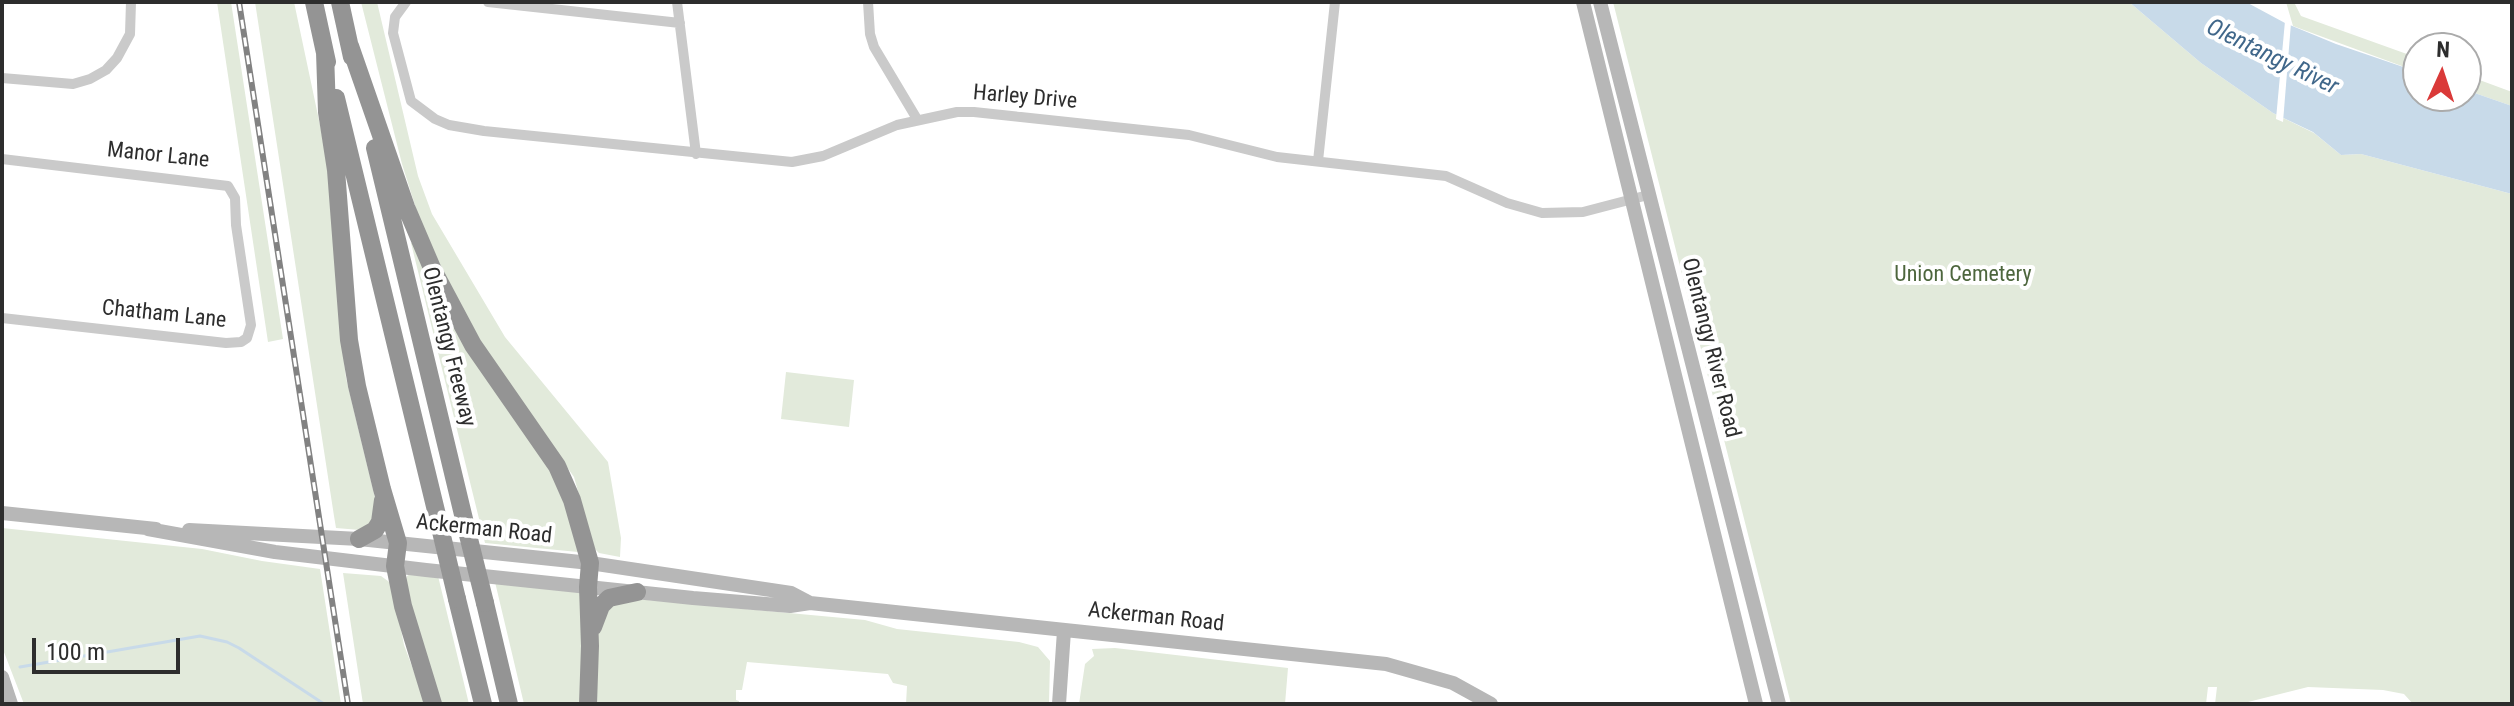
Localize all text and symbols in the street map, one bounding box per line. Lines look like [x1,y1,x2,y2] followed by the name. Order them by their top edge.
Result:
[2201,14,2343,102] water label: Olentangy River
[2402,32,2482,112] north arrow
[2436,37,2451,62] text: N
[972,80,1078,116] street label: Harley Drive
[106,138,210,174] street label: Manor Lane
[1675,255,1745,441] street label: Olentangy River Road
[1894,262,2032,288] park label: Union Cemetery
[415,265,481,429] street label: Olentangy Freeway
[101,295,227,335] street label: Chatham Lane
[415,510,553,550] street label: Ackerman Road
[1087,598,1225,638] street label: Ackerman Road
[36,622,184,672] scale bar
[46,638,105,666] text: 100 m

